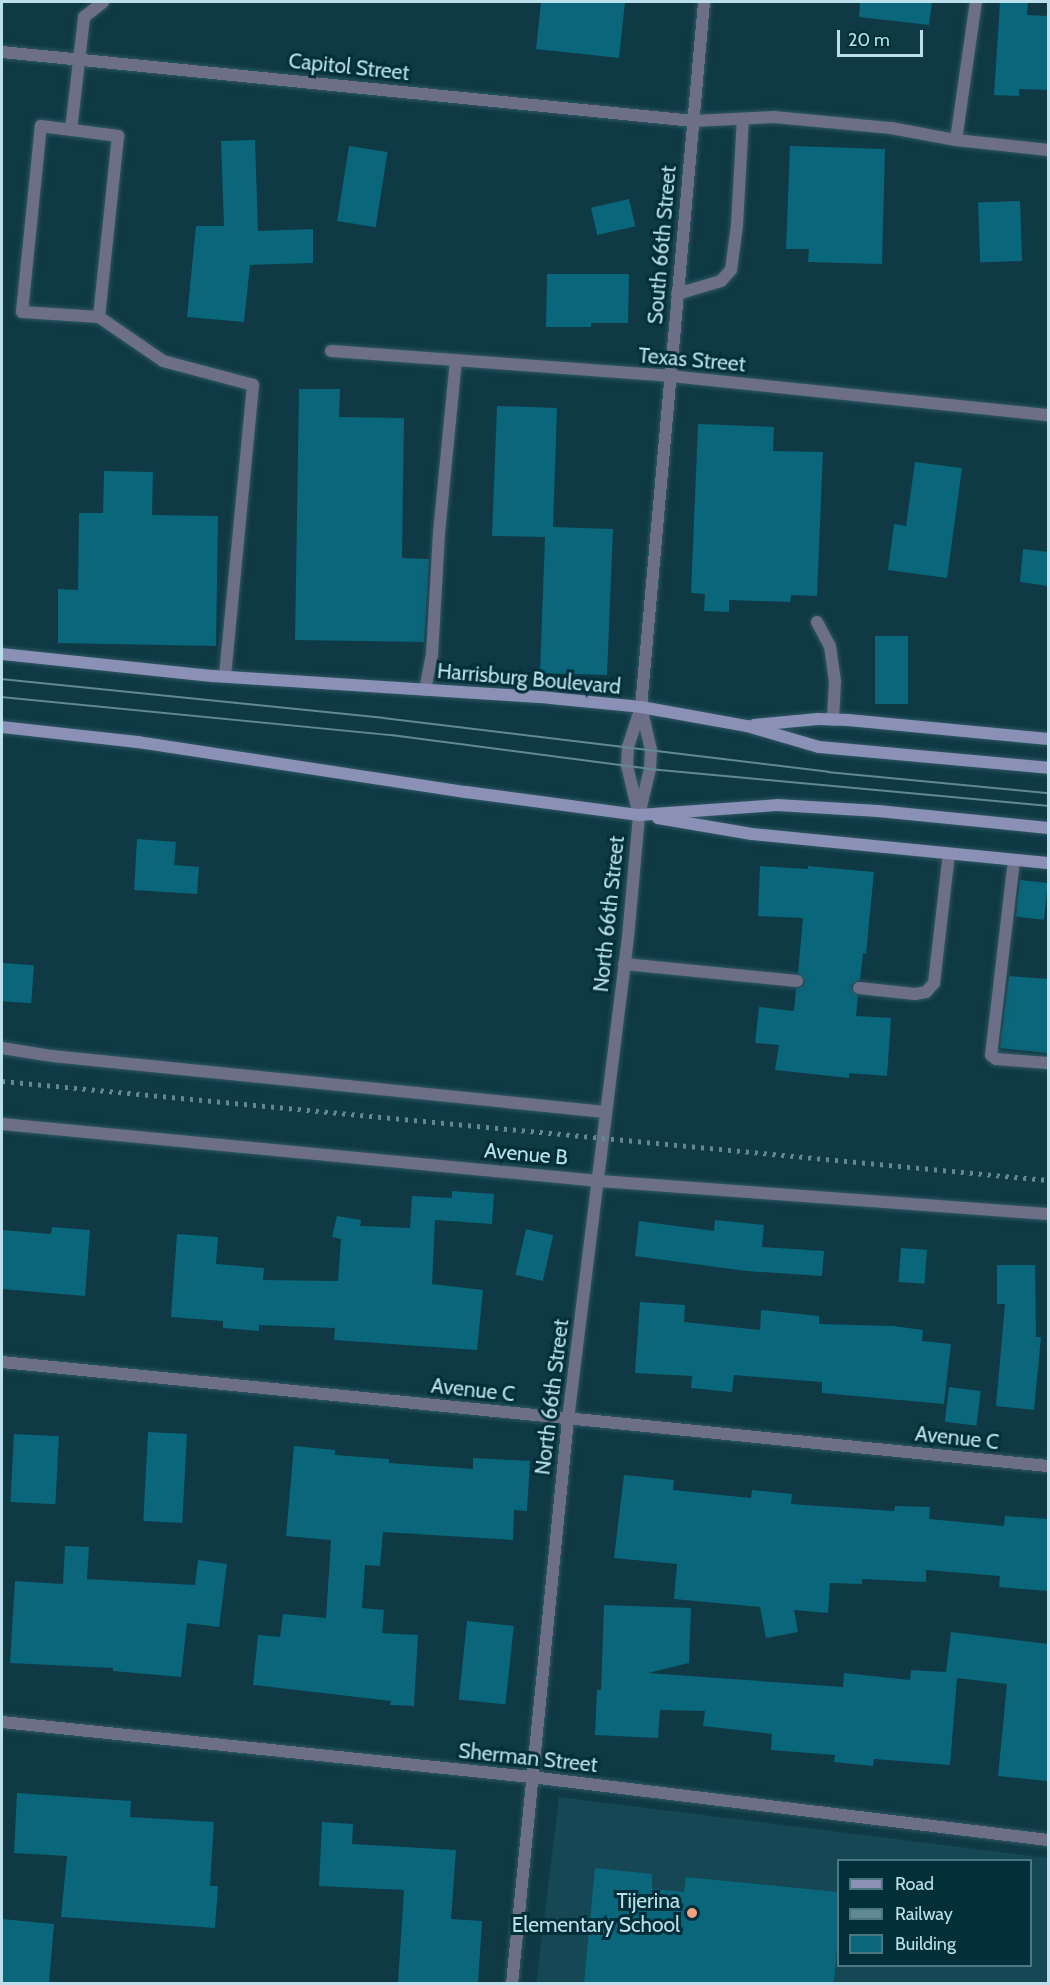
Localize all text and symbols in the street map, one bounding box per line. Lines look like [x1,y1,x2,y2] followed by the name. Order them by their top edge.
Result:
[840,18,926,56] scale bar
[848,29,890,51] text: 20 m
[287,48,411,86] street label: Capitol Street
[643,165,681,325] street label: South 66th Street
[637,343,747,377] street label: Texas Street
[436,658,622,700] street label: Harrisburg Boulevard
[588,835,630,993] street label: North 66th Street
[483,1138,569,1170] street label: Avenue B
[530,1318,574,1476] street label: North 66th Street
[430,1373,516,1407] street label: Avenue C
[914,1421,1000,1455] street label: Avenue C
[457,1738,599,1778] street label: Sherman Street
[837,1859,1032,1967] legend
[895,1873,934,1895] text: Road
[512,1888,680,1938] place label: Tijerina Elementary School
[895,1903,953,1925] text: Railway
[685,1906,699,1920] marker: Tijerina Elementary School
[895,1933,956,1955] text: Building

